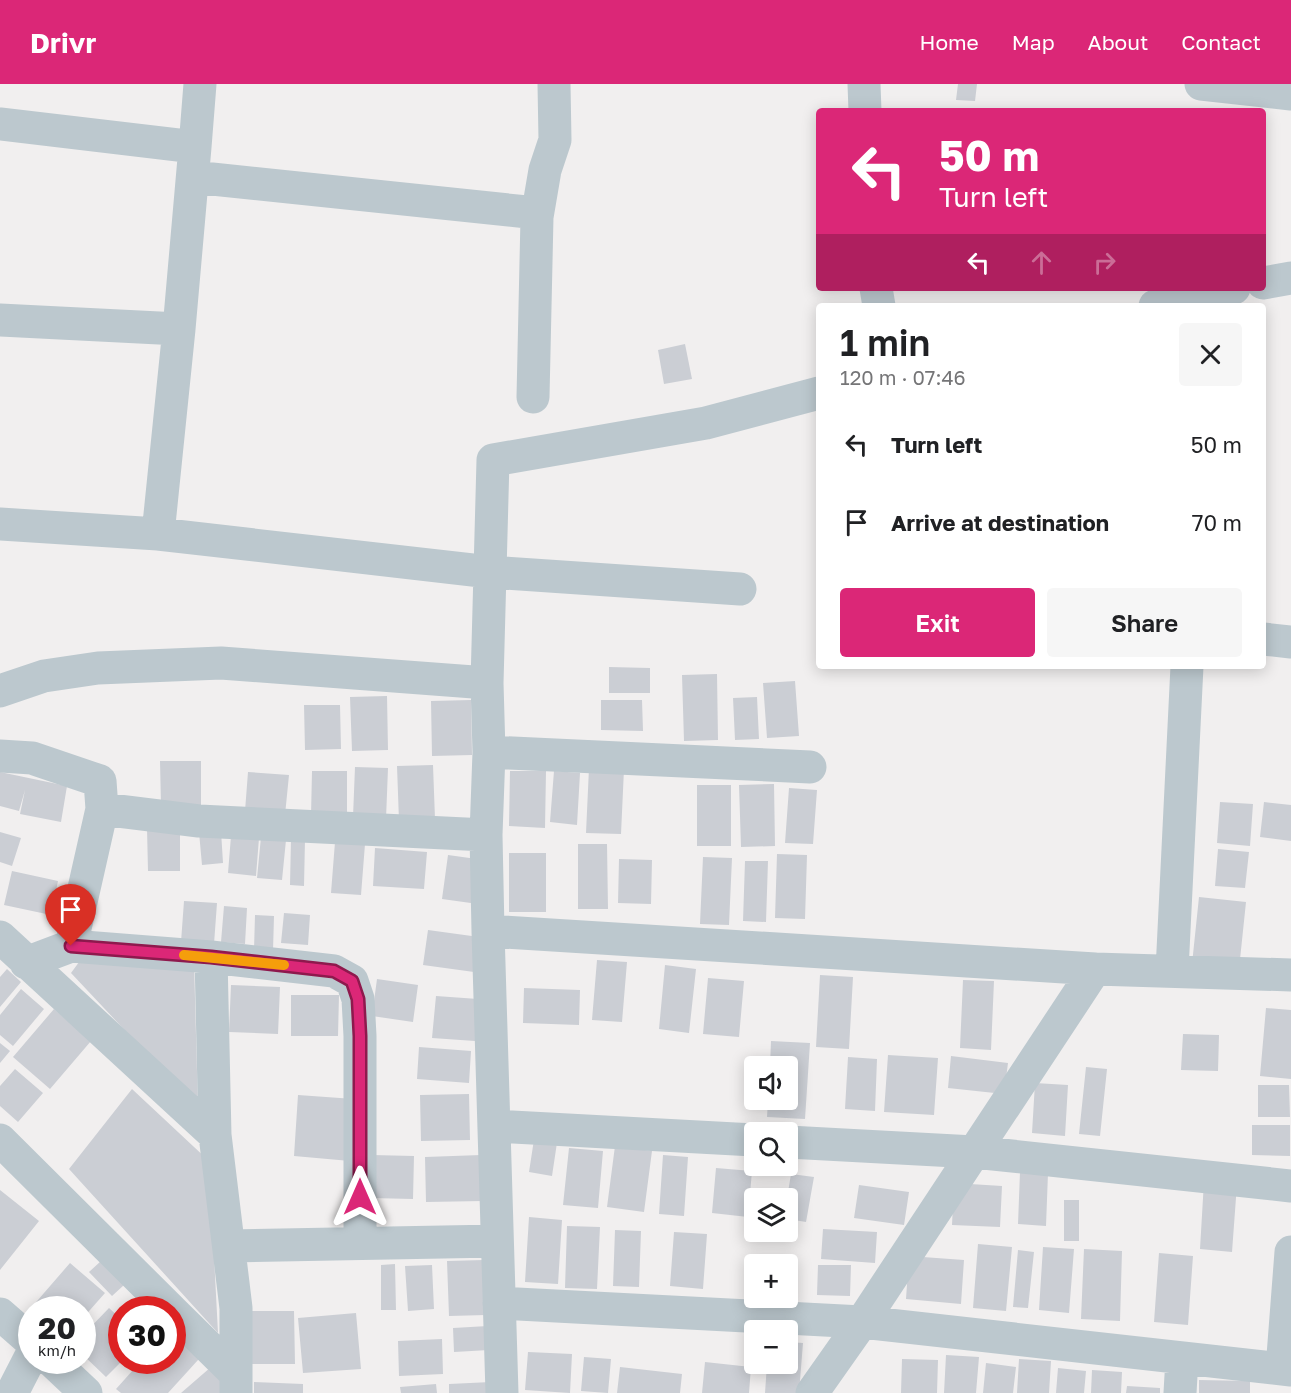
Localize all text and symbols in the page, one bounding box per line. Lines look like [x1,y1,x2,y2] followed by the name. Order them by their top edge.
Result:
[30,26,96,59] text: Drivr
[919,29,979,55] text: Home
[1012,29,1055,55] text: Map
[1088,29,1148,55] text: About
[1181,29,1261,55] text: Contact
[939,130,1039,180] text: 50 m
[840,132,918,210] icon: left
[939,181,1048,213] text: Turn left
[962,246,995,279] icon: left
[1025,246,1058,279] icon: ahead
[1088,246,1121,279] icon: right
[840,321,930,364] text: 1 min
[1179,323,1242,386] button: close
[840,365,966,389] text: 120 m · 07:46
[840,428,873,461] icon: left
[891,431,982,458] text: Turn left
[1191,431,1242,458] text: 50 m
[840,506,873,539] icon: arrive
[891,509,1109,536] text: Arrive at destination
[1192,509,1242,536] text: 70 m
[840,588,1035,657] button: Exit
[1047,588,1242,657] button: Share
[45,884,96,946] pin
[54,893,87,926] icon: arrive
[744,1056,798,1374] map controls
[744,1056,798,1110] button: sound
[744,1122,798,1176] button: search
[328,1165,392,1229] position arrow
[744,1188,798,1242] button: layers
[744,1254,798,1308] button: +
[108,1296,186,1374] speed limit sign: 30
[38,1310,76,1346] text: 20
[744,1320,798,1374] button: −
[38,1341,76,1359] text: km/h

